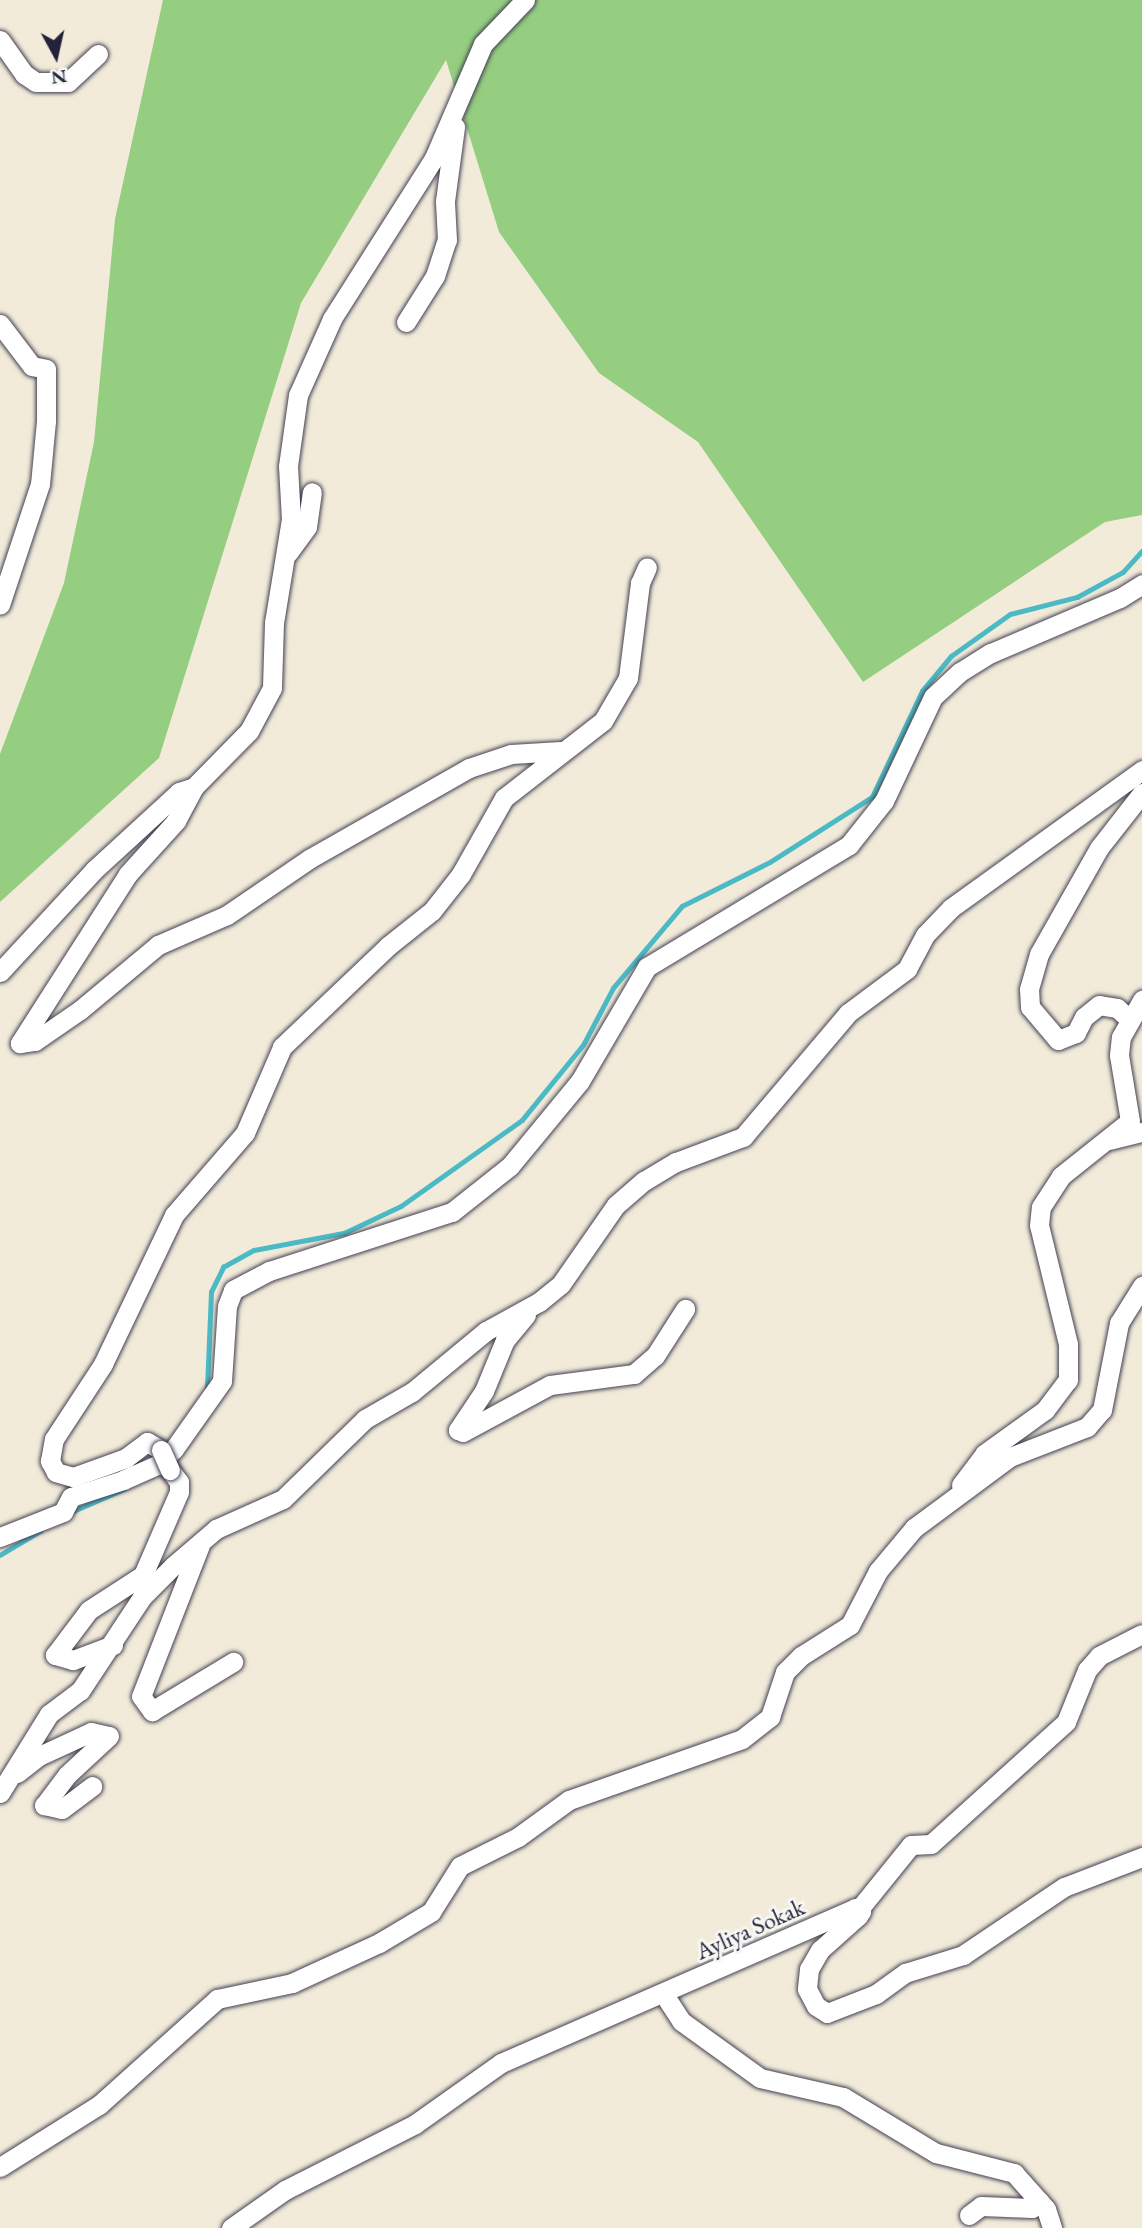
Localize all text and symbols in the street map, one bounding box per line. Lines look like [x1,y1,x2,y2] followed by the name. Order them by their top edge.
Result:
[21,21,91,91] north arrow
[50,64,68,91] text: N
[691,1892,809,1966] street label: Ayliya Sokak

